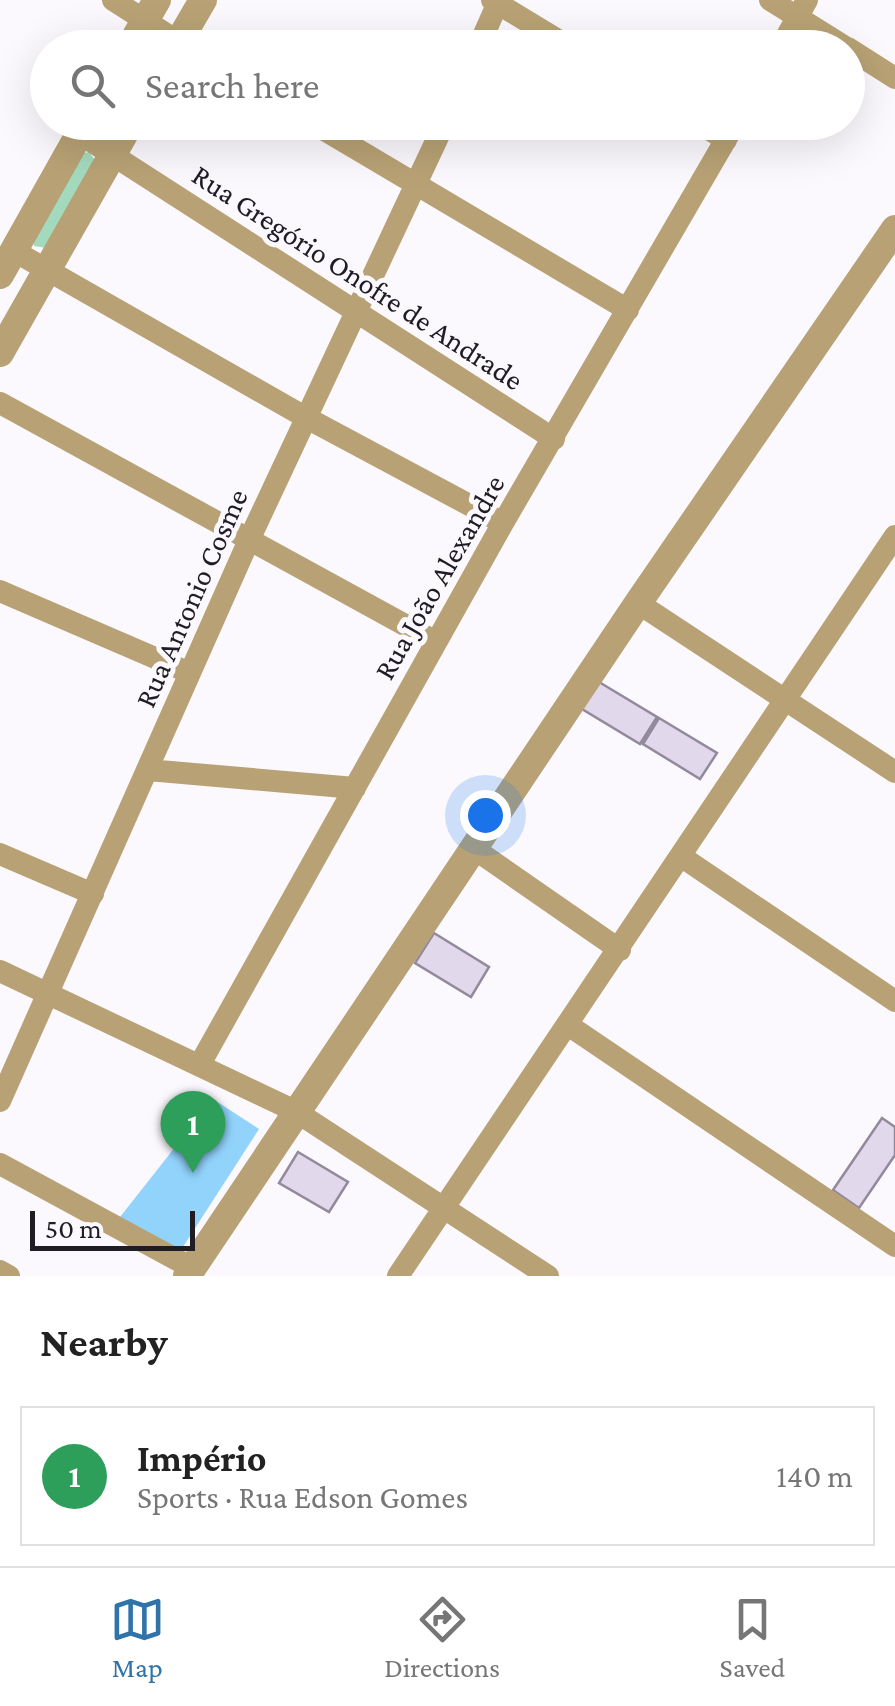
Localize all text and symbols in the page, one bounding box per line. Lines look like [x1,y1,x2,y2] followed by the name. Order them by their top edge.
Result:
[30,30,865,140] search box
[65,58,120,113] icon: search
[145,64,319,106] text: Search here
[186,158,529,397] street label: Rua Gregório Onofre de Andrade
[367,469,511,685] street label: Rua João Alexandre
[128,484,254,712] street label: Rua Antonio Cosme
[460,790,511,841] your location
[160,1090,226,1173] pin: 1
[30,1206,195,1250] scale bar
[45,1213,102,1244] text: 50 m
[40,1318,168,1365] text: Nearby
[137,1437,267,1479] text: Império
[69,1458,80,1494] text: 1
[776,1458,853,1494] text: 140 m
[137,1479,468,1515] text: Sports · Rua Edson Gomes
[110,1592,165,1683] tab: Map
[384,1592,500,1683] tab: Directions
[720,1592,785,1683] tab: Saved

